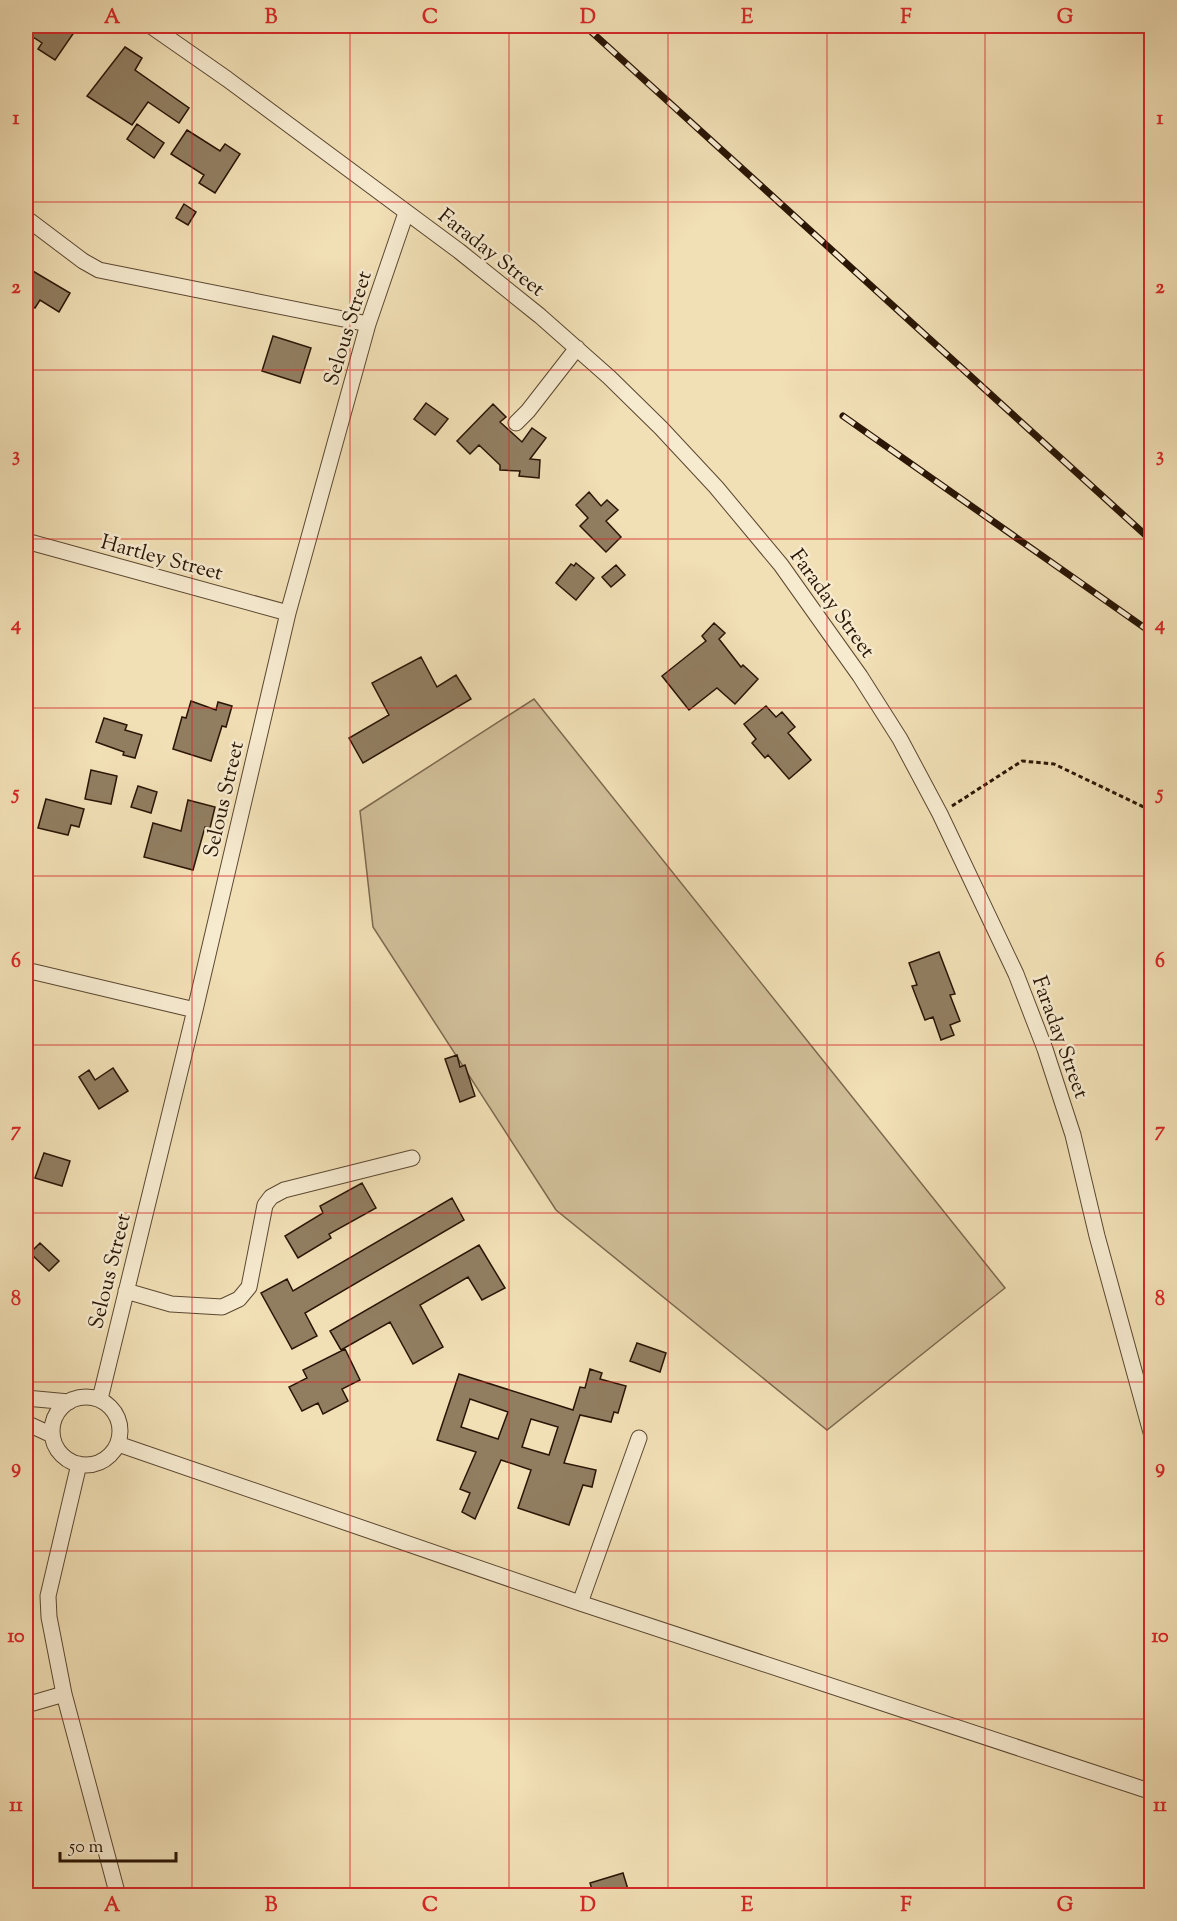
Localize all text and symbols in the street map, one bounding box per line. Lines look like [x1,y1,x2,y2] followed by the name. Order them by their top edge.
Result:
[104,4,121,33] text: A
[265,4,278,33] text: B
[422,4,438,33] text: C
[580,4,596,33] text: D
[741,4,754,33] text: E
[900,4,912,33] text: F
[1057,4,1074,33] text: G
[13,105,20,134] text: 1
[1157,105,1164,134] text: 1
[431,202,551,305] street label: Faraday Street
[317,268,381,390] street label: Selous Street
[11,274,21,303] text: 2
[1155,274,1165,303] text: 2
[12,442,20,471] text: 3
[1156,442,1164,471] text: 3
[97,528,226,590] street label: Hartley Street
[782,543,881,665] street label: Faraday Street
[10,611,21,640] text: 4
[1154,611,1165,640] text: 4
[197,738,253,861] street label: Selous Street
[11,780,20,809] text: 5
[1155,780,1164,809] text: 5
[11,948,21,977] text: 6
[1155,948,1165,977] text: 6
[1023,972,1095,1103] street label: Faraday Street
[11,1117,22,1146] text: 7
[1155,1117,1166,1146] text: 7
[82,1210,140,1333] street label: Selous Street
[11,1286,21,1315] text: 8
[1155,1286,1165,1315] text: 8
[11,1454,21,1483] text: 9
[1155,1454,1165,1483] text: 9
[7,1623,25,1652] text: 10
[1151,1623,1169,1652] text: 10
[9,1792,23,1821] text: 11
[1153,1792,1167,1821] text: 11
[60,1825,176,1863] scale bar
[68,1835,104,1861] text: 50 m
[104,1892,121,1921] text: A
[265,1892,278,1921] text: B
[422,1892,438,1921] text: C
[580,1892,596,1921] text: D
[741,1892,754,1921] text: E
[900,1892,912,1921] text: F
[1057,1892,1074,1921] text: G

